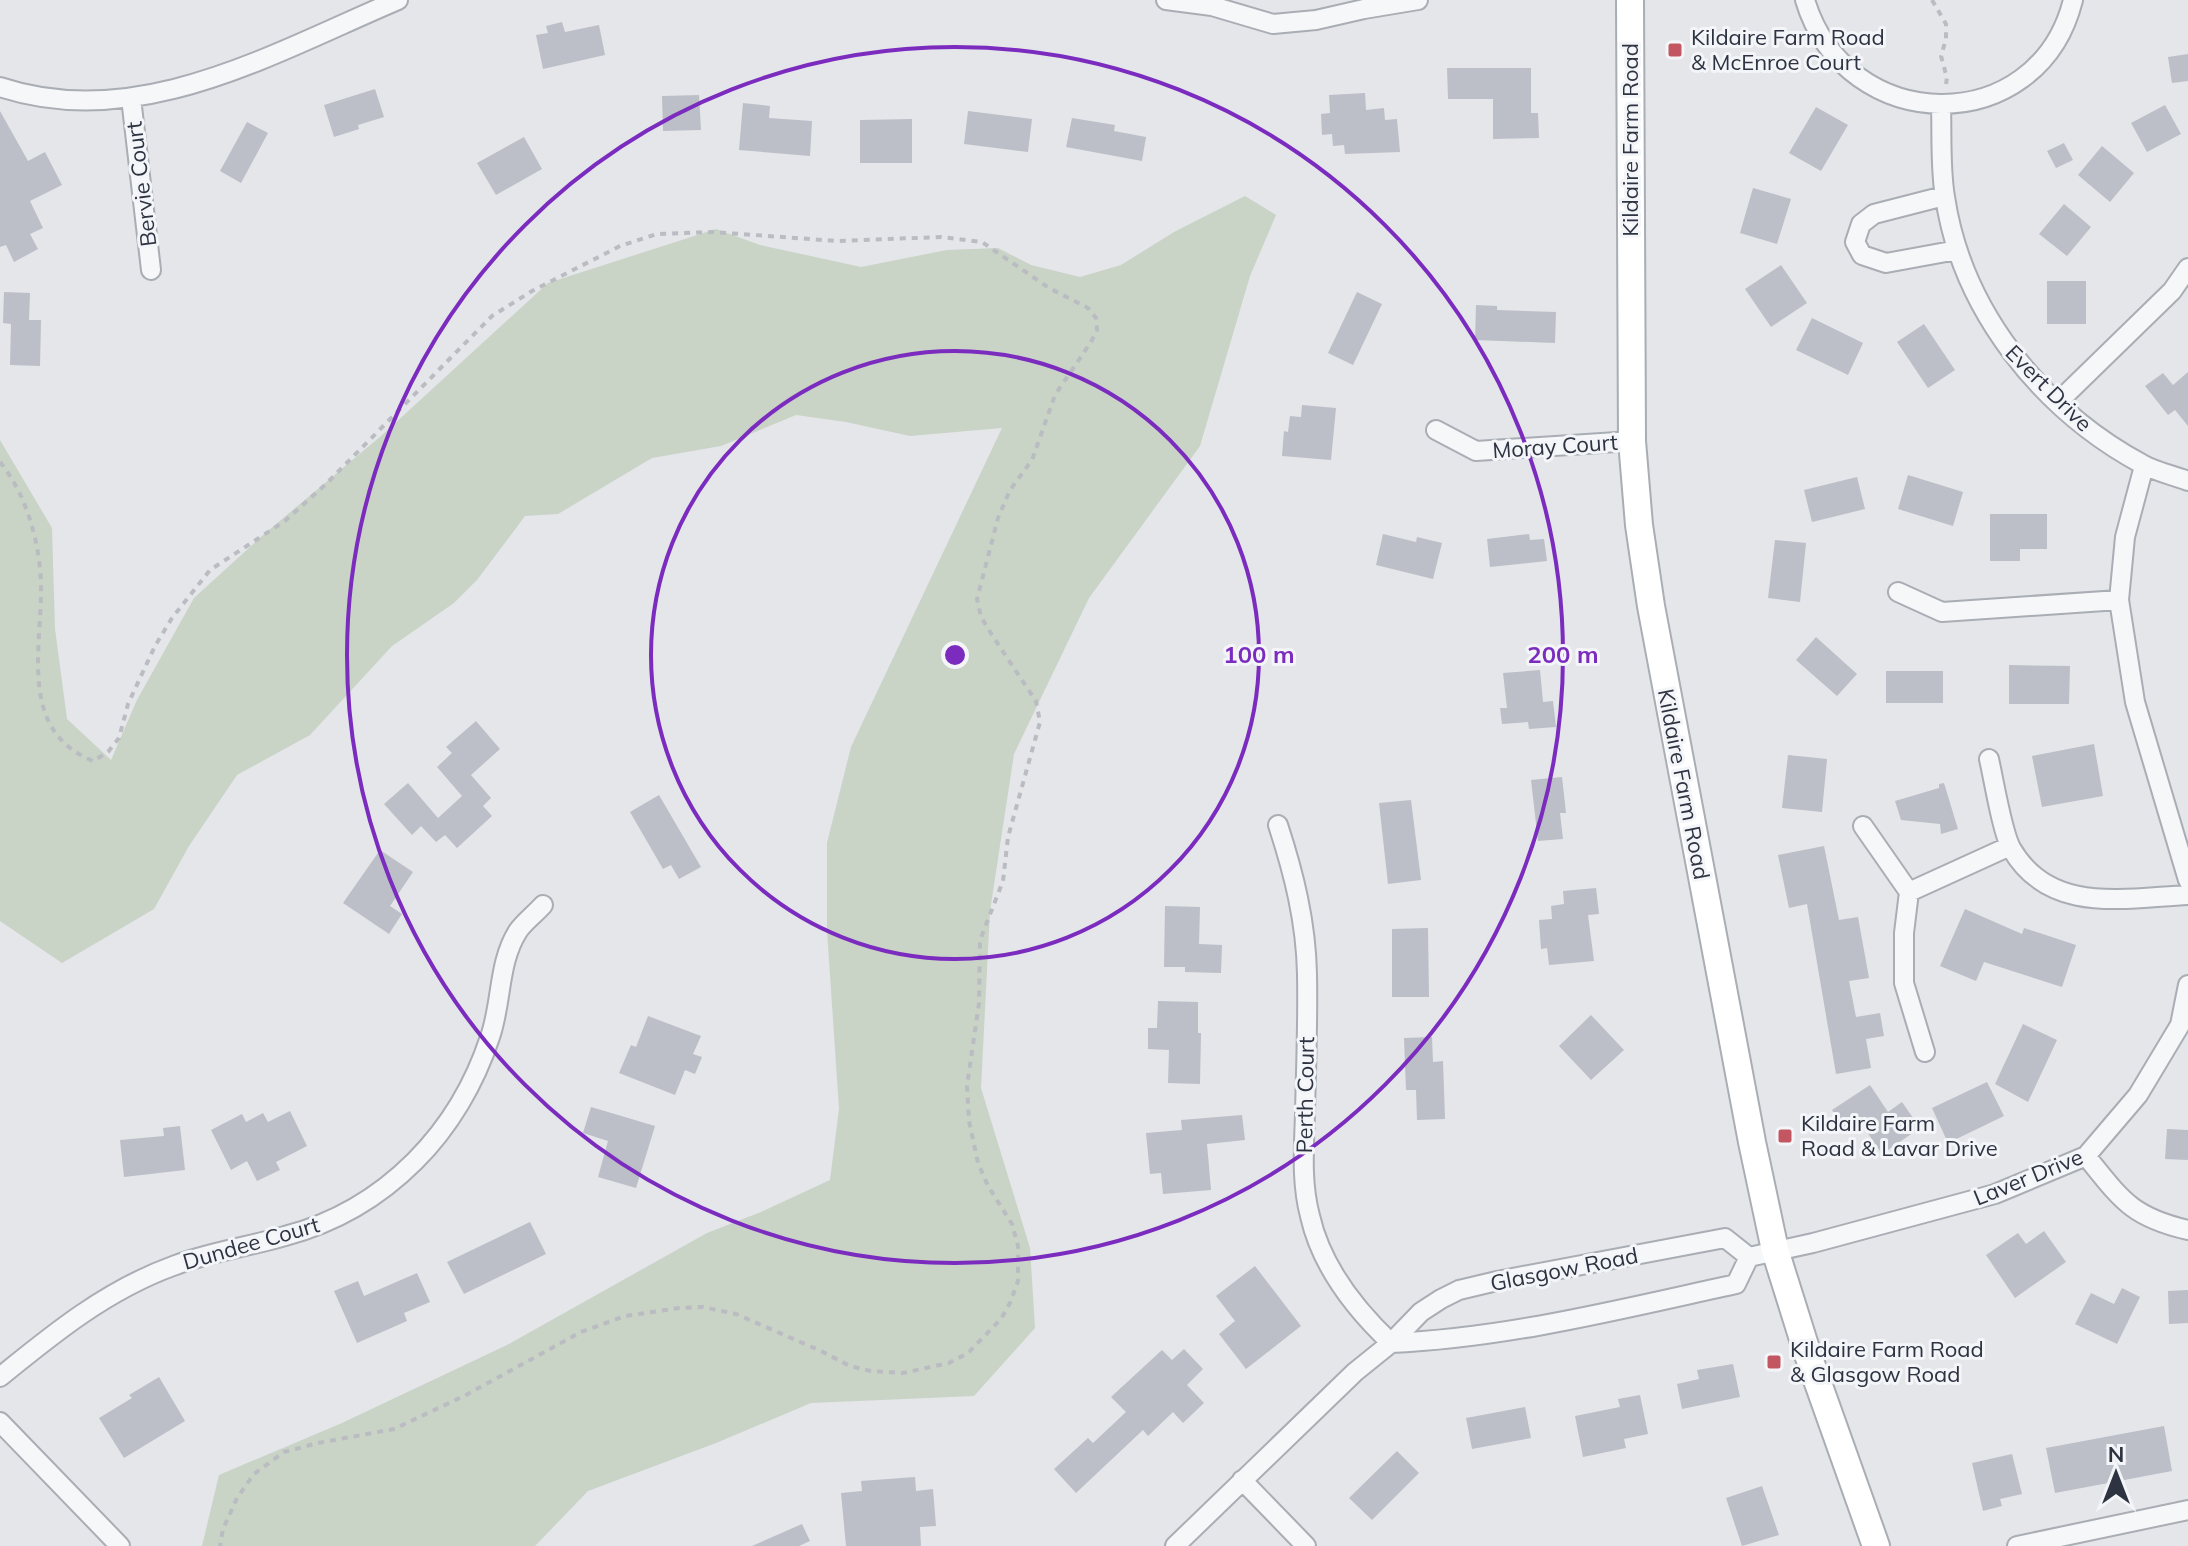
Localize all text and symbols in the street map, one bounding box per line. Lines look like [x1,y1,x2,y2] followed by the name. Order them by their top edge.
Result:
[1691,23,1885,76] place label: Kildaire Farm Road & McEnroe Court
[1666,41,1684,59] marker: Kildaire Farm Road & McEnroe Court
[1616,43,1644,237] street label: Kildaire Farm Road
[119,119,163,248] street label: Bervie Court
[2000,339,2098,437] street label: Evert Drive
[1491,428,1619,464] street label: Moray Court
[1223,639,1295,669] text: 100 m
[1527,639,1599,669] text: 200 m
[941,641,969,669] centre of rings
[1652,686,1716,882] street label: Kildaire Farm Road
[1290,1036,1320,1153] street label: Perth Court
[1801,1109,1998,1162] place label: Kildaire Farm Road & Lavar Drive
[1776,1127,1794,1145] marker: Kildaire Farm Road & Lavar Drive
[1969,1142,2087,1212] street label: Laver Drive
[180,1210,323,1276] street label: Dundee Court
[1488,1241,1640,1297] street label: Glasgow Road
[1790,1335,1984,1388] place label: Kildaire Farm Road & Glasgow Road
[1765,1353,1783,1371] marker: Kildaire Farm Road & Glasgow Road
[2076,1434,2156,1514] north arrow
[2108,1440,2124,1468] text: N

